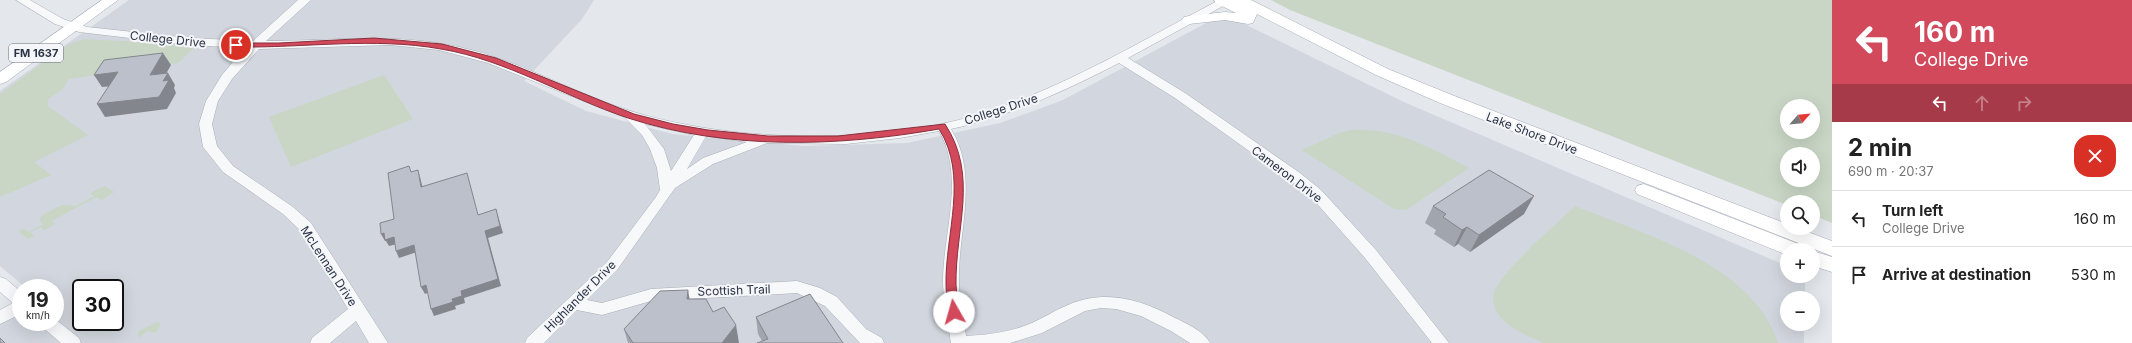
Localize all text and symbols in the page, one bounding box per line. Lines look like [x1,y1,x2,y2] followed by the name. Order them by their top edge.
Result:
[1914,15,1995,49] text: 160 m
[1848,16,1900,68] icon: left
[129,28,207,50] street label: College Drive
[219,28,253,62] pin
[225,34,247,56] icon: arrive
[9,44,63,62] road number: FM 1637
[1914,49,2028,70] text: College Drive
[962,90,1040,128] street label: College Drive
[1929,92,1951,114] icon: left
[1971,92,1993,114] icon: ahead
[2013,92,2035,114] icon: right
[1780,99,1820,139] north arrow
[1780,99,1820,331] map controls
[1484,109,1580,157] street label: Lake Shore Drive
[1848,133,1912,162] text: 2 min
[2074,135,2116,177] button: close
[1249,142,1325,206] street label: Cameron Drive
[1780,147,1820,187] button: sound
[1848,163,1934,179] text: 690 m · 20:37
[1780,195,1820,235] button: search
[1882,201,1943,220] text: Turn left
[1848,208,1870,230] icon: left
[2074,209,2116,228] text: 160 m
[1882,220,1965,236] text: College Drive
[297,223,361,309] street label: McLennan Drive
[1780,243,1820,283] button: +
[541,257,619,335] street label: Highlander Drive
[1848,264,1870,286] icon: arrive
[1882,265,2031,284] text: Arrive at destination
[2071,265,2116,284] text: 530 m
[72,279,124,331] speed limit sign: 30
[697,281,771,299] street label: Scottish Trail
[27,288,49,312] text: 19
[933,291,975,333] position arrow
[1780,291,1820,331] button: −
[26,309,50,321] text: km/h

